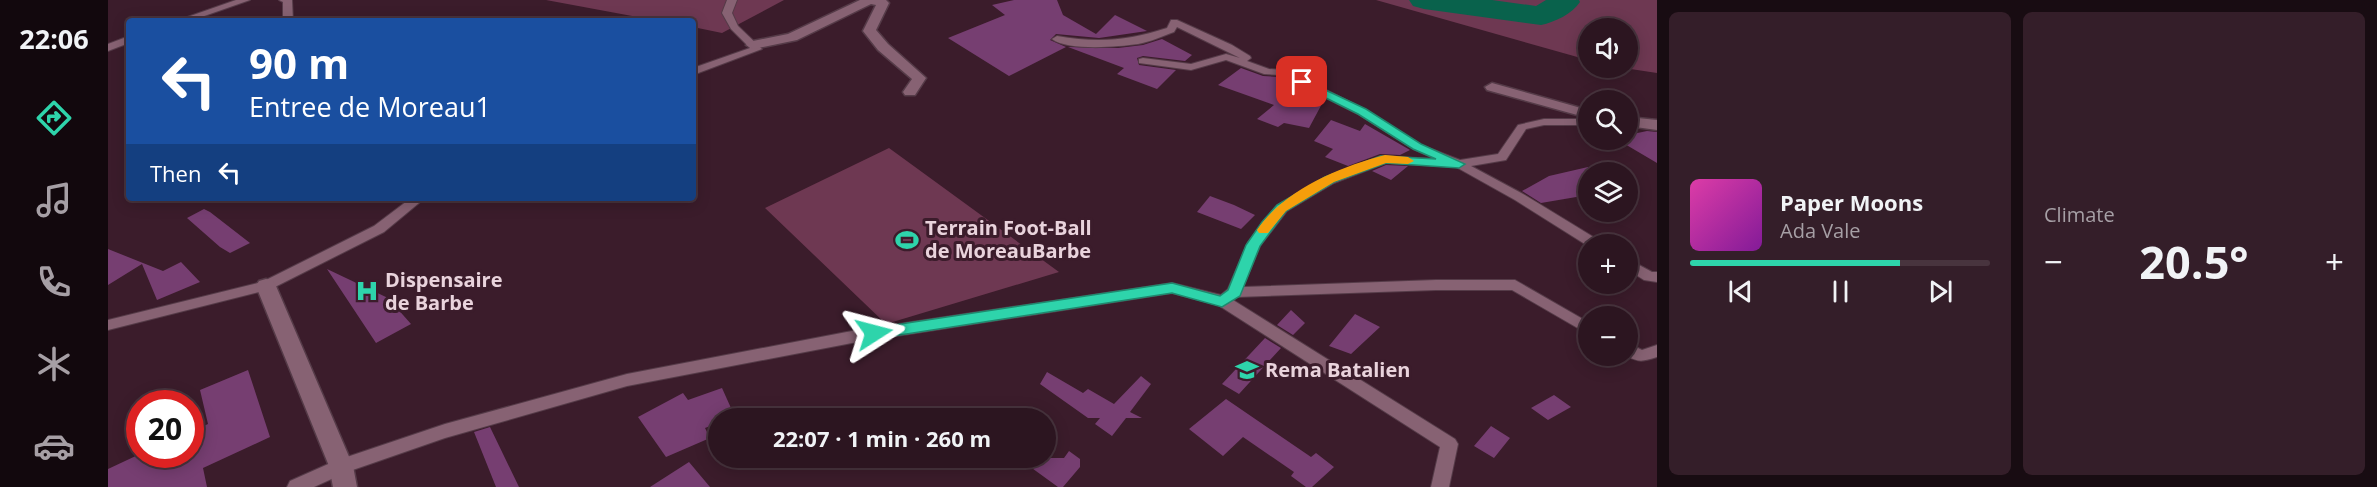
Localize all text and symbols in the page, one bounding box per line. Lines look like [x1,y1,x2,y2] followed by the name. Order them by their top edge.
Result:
[1578,18,1638,366] map controls
[1578,18,1638,78] button: sound
[19,20,89,57] text: 22:06
[249,34,349,91] text: 90 m
[150,42,228,120] icon: left
[1276,56,1327,107] pin
[1285,65,1318,98] icon: arrive
[249,88,491,125] text: Entree de Moreau1
[1578,90,1638,150] button: search
[33,97,75,139] icon: directions
[213,156,246,189] icon: left
[150,158,201,188] text: Then
[1578,162,1638,222] button: layers
[33,179,75,221] icon: music
[1780,187,1923,217] text: Paper Moons
[2044,201,2115,228] text: Climate
[925,214,1092,264] place label: Terrain Foot-Ball de MoreauBarbe
[1780,217,1861,244] text: Ada Vale
[894,227,920,253] sports icon: Terrain Foot-Ball de MoreauBarbe
[2139,231,2249,292] text: 20.5°
[1578,234,1638,294] button: +
[2044,239,2063,284] text: −
[2325,239,2344,284] text: +
[33,261,75,303] icon: phone
[385,266,503,316] place label: Dispensaire de Barbe
[1724,275,1757,308] icon: previous
[1824,275,1857,308] icon: pause
[1924,275,1957,308] icon: next
[354,278,380,304] hospital icon: Dispensaire de Barbe
[842,301,906,365] position arrow
[1578,306,1638,366] button: −
[33,343,75,385] icon: climate
[1265,356,1410,383] place label: Rema Batalien
[1234,357,1260,383] school or university icon: Rema Batalien
[126,390,204,468] speed limit sign: 20
[773,423,991,453] text: 22:07 · 1 min · 260 m
[33,425,75,467] icon: car

